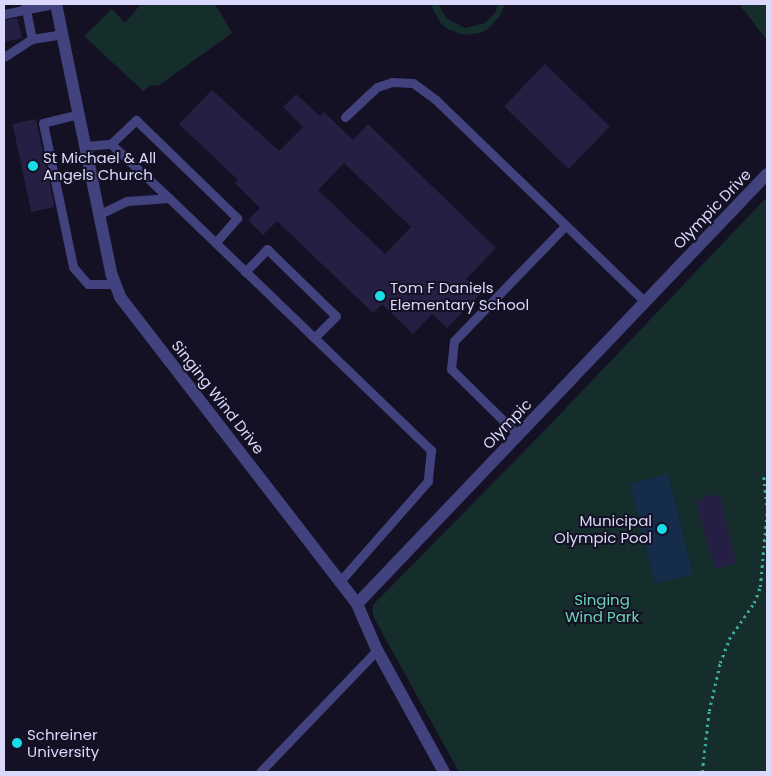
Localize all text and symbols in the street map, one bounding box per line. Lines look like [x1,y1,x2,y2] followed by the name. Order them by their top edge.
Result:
[43,148,156,183] place label: St Michael & All Angels Church
[27,160,39,172] marker: St Michael & All Angels Church
[669,165,755,253] street label: Olympic Drive
[390,278,529,313] place label: Tom F Daniels Elementary School
[374,290,386,302] marker: Tom F Daniels Elementary School
[168,337,268,457] street label: Singing Wind Drive
[479,395,535,453] street label: Olympic
[554,511,652,546] place label: Municipal Olympic Pool
[656,523,668,535] marker: Municipal Olympic Pool
[565,590,639,625] park label: Singing Wind Park
[27,725,99,760] place label: Schreiner University
[11,737,23,749] marker: Schreiner University

